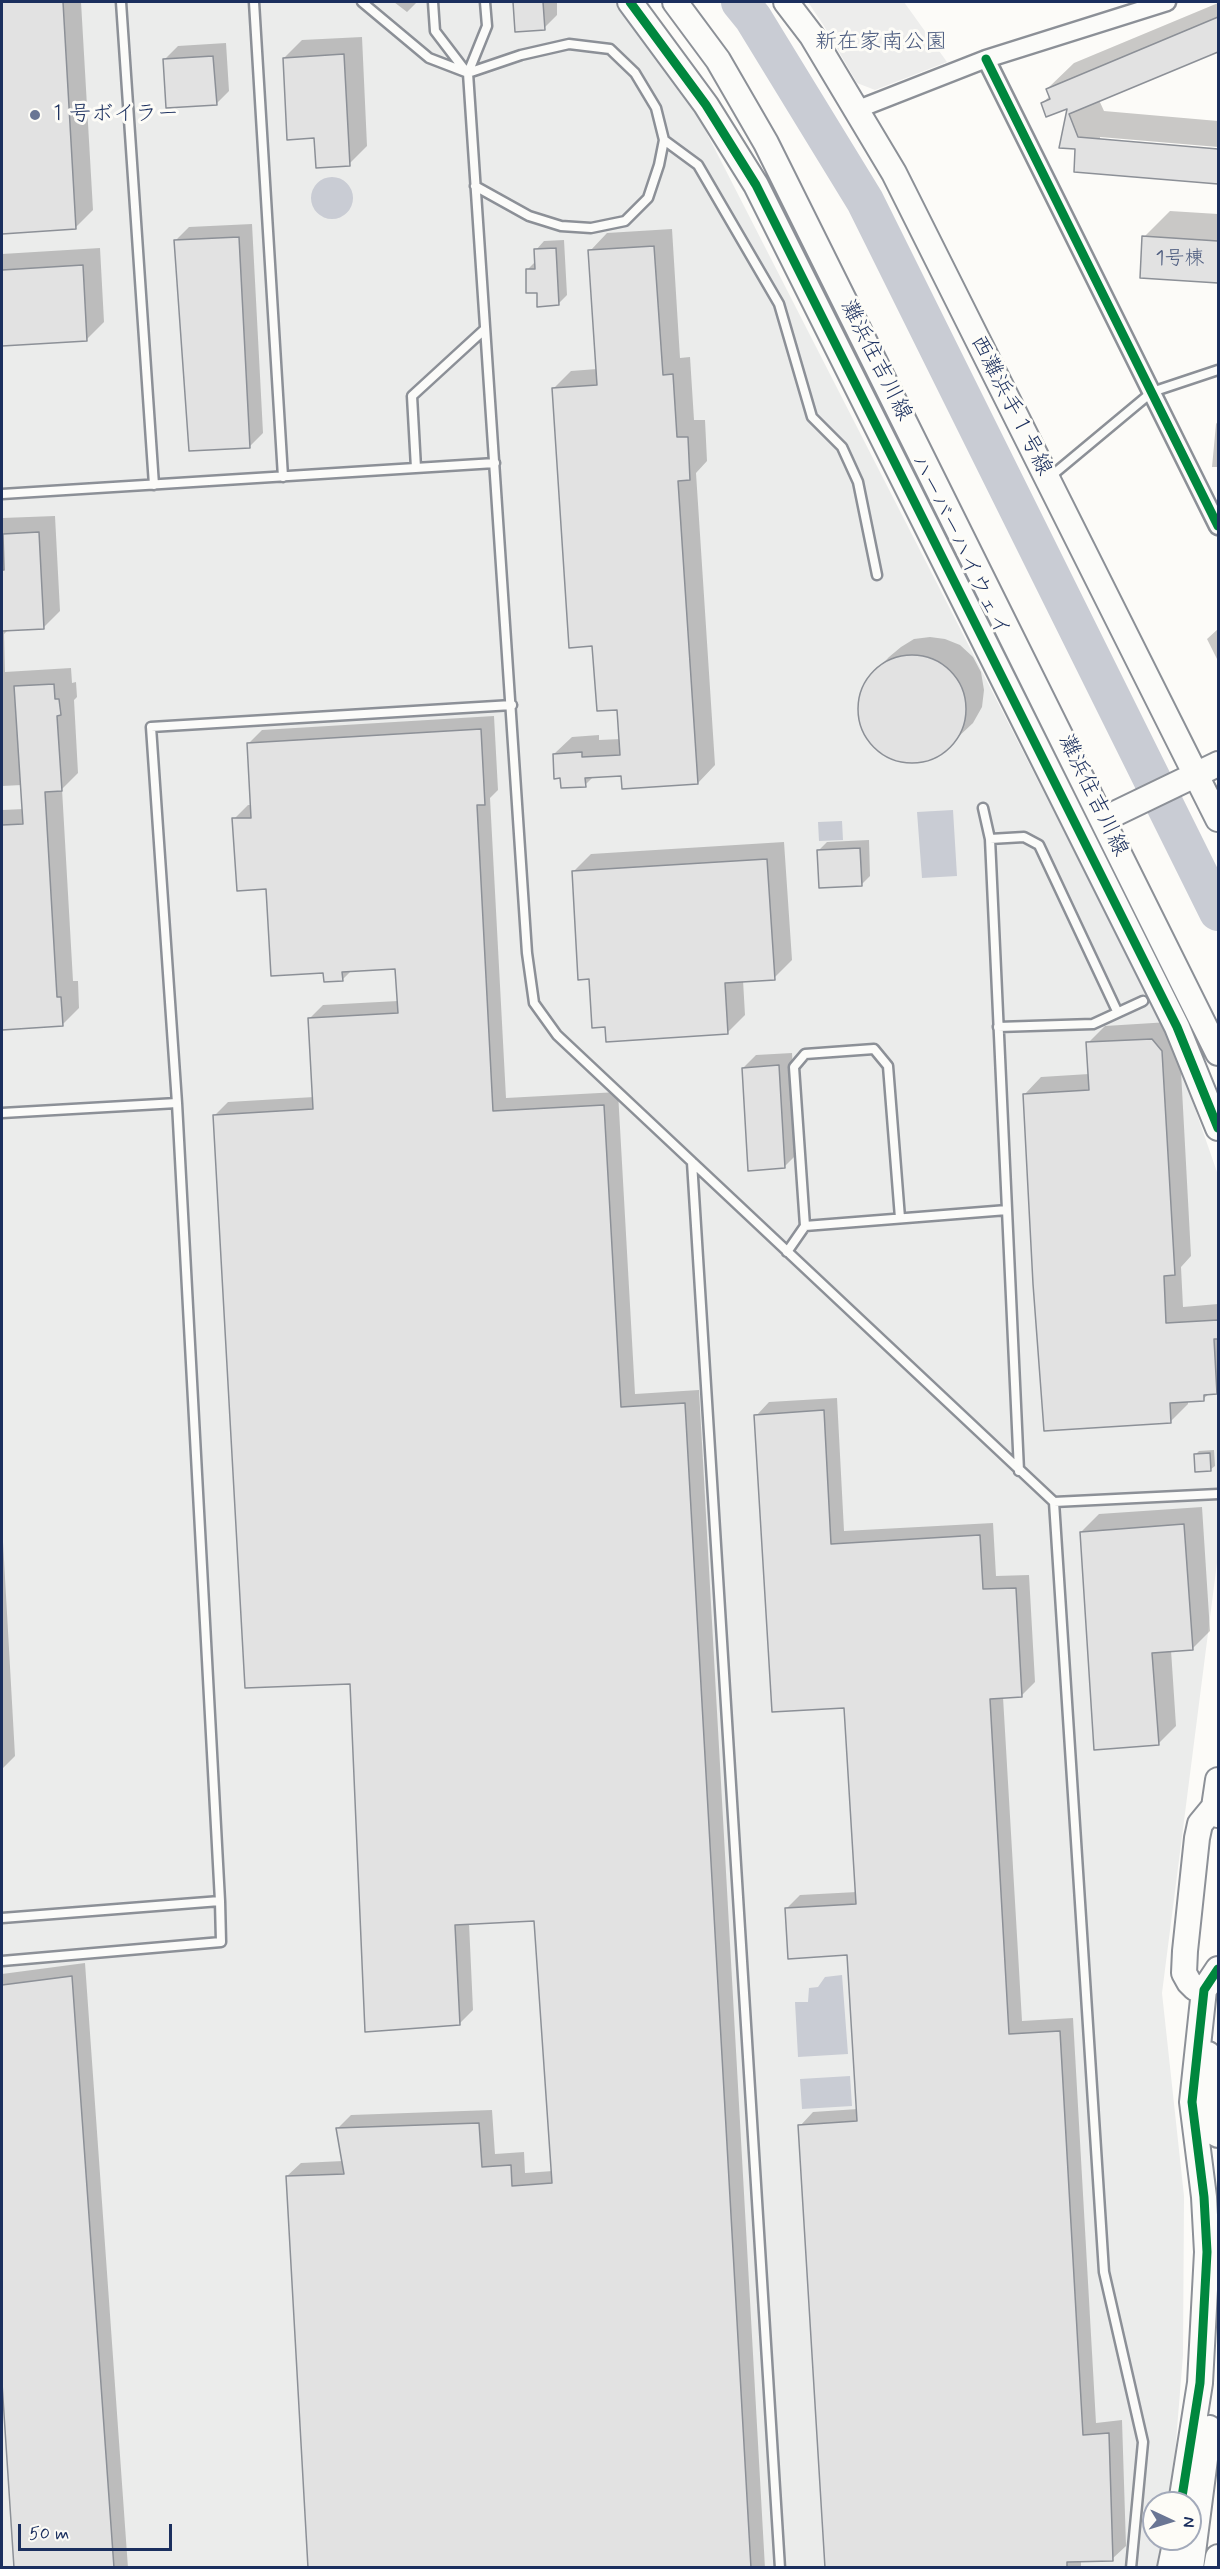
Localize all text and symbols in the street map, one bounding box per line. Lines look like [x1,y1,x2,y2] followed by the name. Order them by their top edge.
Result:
[815,30,947,56] park label: 新在家南公園
[47,102,179,128] place label: １号ボイラー
[28,108,42,122] marker: １号ボイラー
[1156,248,1204,272] house number: 1号棟
[833,296,917,426] street label: 灘浜住吉川線
[963,331,1057,481] street label: 西灘浜手１号線
[904,451,1014,641] street label: ハーバーハイウェイ
[1051,731,1133,861] street label: 灘浜住吉川線
[1142,2491,1202,2551] north arrow
[21,2512,176,2550] scale bar
[1178,2516,1199,2528] text: N
[29,2522,69,2546] text: 50 m

